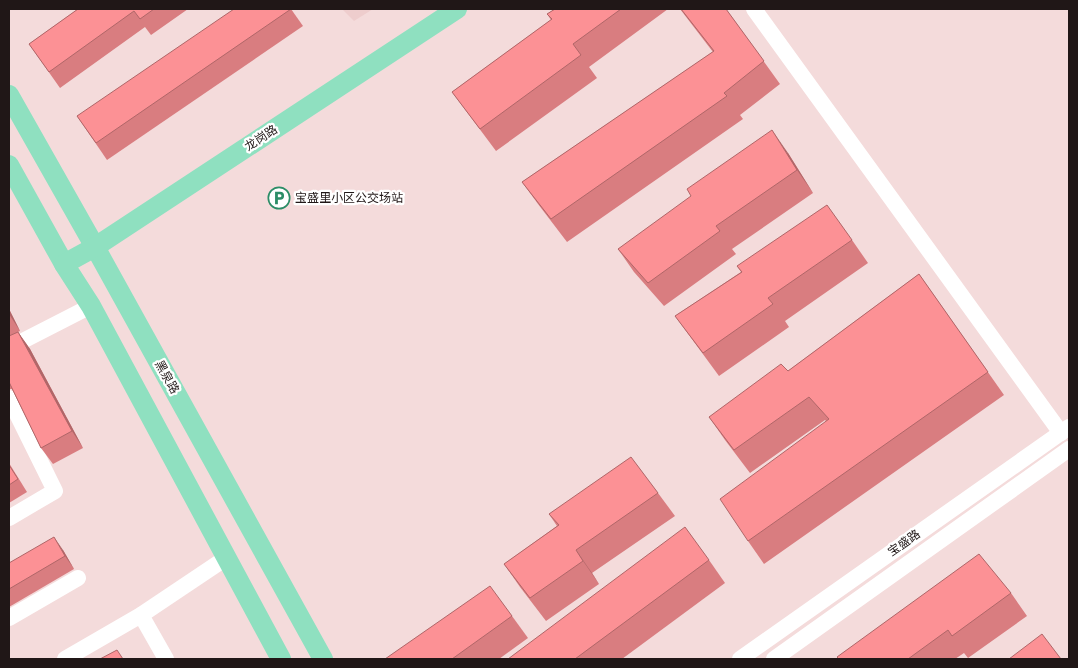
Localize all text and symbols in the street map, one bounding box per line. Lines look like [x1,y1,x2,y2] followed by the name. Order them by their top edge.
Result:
[242,121,280,154] street label: 龙岗路
[267,186,291,210] parking icon: 宝盛里小区公交场站
[295,190,403,205] place label: 宝盛里小区公交场站
[152,357,183,396] street label: 黑泉路
[885,526,923,559] street label: 宝盛路

